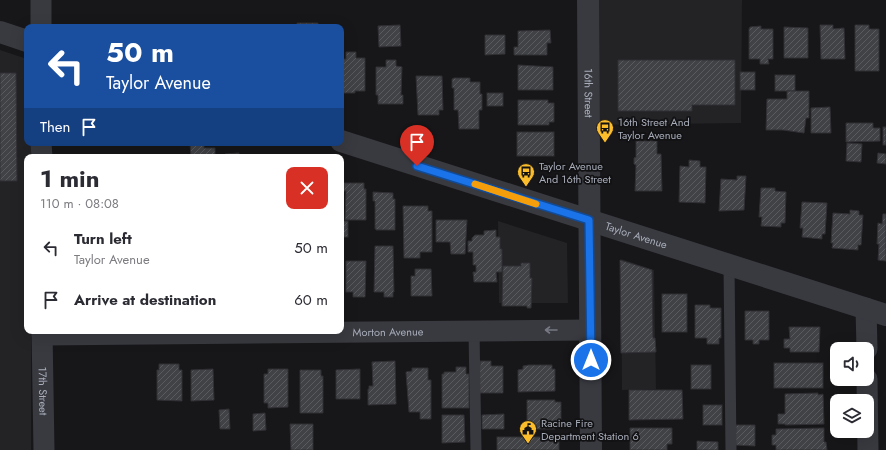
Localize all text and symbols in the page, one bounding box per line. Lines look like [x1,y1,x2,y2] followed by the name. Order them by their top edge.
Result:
[106,32,174,73] text: 50 m
[40,40,92,92] icon: left
[580,68,597,118] street label: 16th Street
[106,70,211,96] text: Taylor Avenue
[618,114,690,143] place label: 16th Street And Taylor Avenue
[40,116,70,138] text: Then
[78,116,100,138] icon: arrive
[595,118,615,143] bus stop icon: 16th Street And Taylor Avenue
[400,125,434,166] pin
[406,131,428,153] icon: arrive
[539,158,611,187] place label: Taylor Avenue And 16th Street
[40,161,100,196] text: 1 min
[516,162,536,187] bus stop icon: Taylor Avenue And 16th Street
[286,167,328,209] button: close
[40,194,119,213] text: 110 m · 08:08
[603,218,670,253] street label: Taylor Avenue
[74,228,132,250] text: Turn left
[40,237,62,259] icon: left
[294,237,328,259] text: 50 m
[74,250,150,269] text: Taylor Avenue
[40,289,62,311] icon: arrive
[74,289,216,311] text: Arrive at destination
[294,289,328,311] text: 60 m
[353,324,424,340] street label: Morton Avenue
[545,326,558,334] one-way arrow
[570,339,612,381] position arrow
[830,342,874,438] map controls
[830,342,874,386] button: sound
[35,366,51,416] street label: 17th Street
[830,394,874,438] button: layers
[541,415,639,444] place label: Racine Fire Department Station 6
[518,419,538,444] public building icon: Racine Fire Department Station 6

